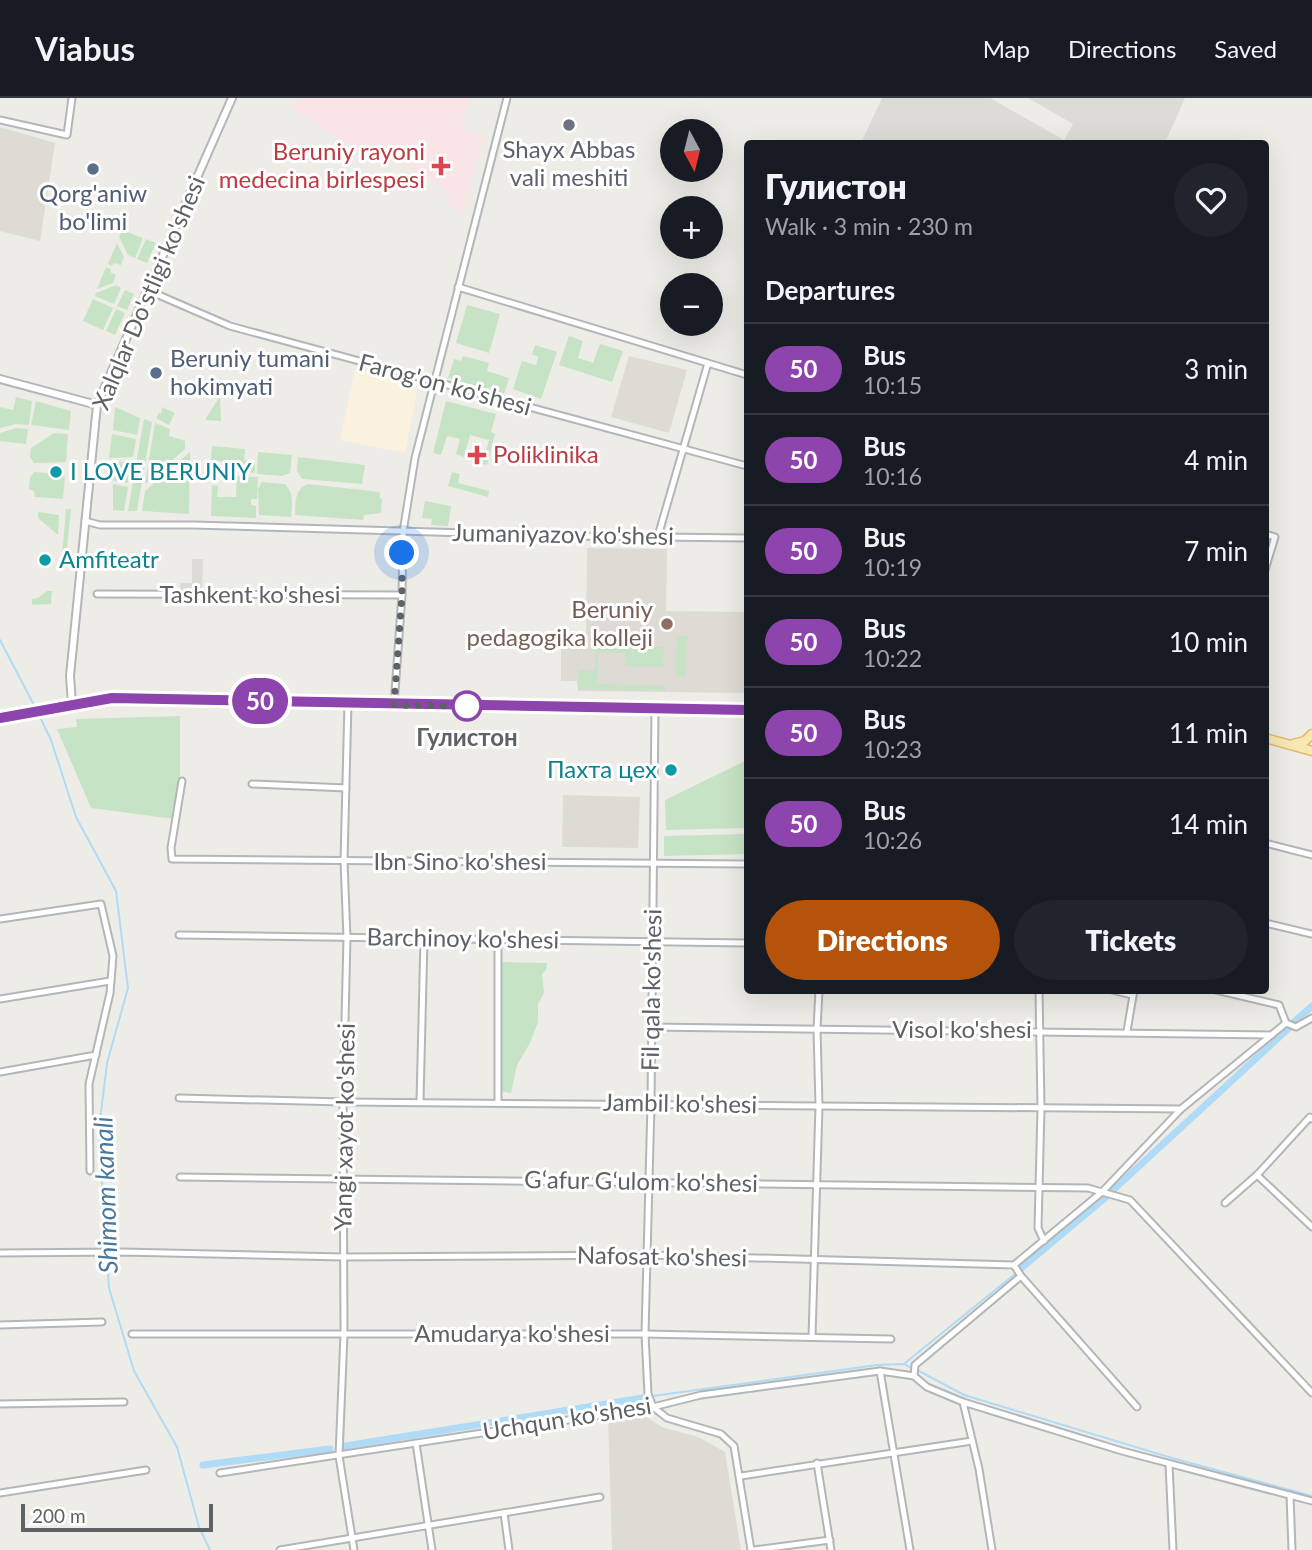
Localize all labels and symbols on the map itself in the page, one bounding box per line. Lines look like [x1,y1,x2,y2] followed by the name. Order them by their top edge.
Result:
[561,117,577,133] marker: Shayx Abbas vali meshiti
[660,119,723,182] north arrow
[503,134,635,191] place label: Shayx Abbas vali meshiti
[219,136,425,193] place label: Beruniy rayoni medecina birlespesi
[431,156,451,176] marker: Beruniy rayoni medecina birlespesi
[85,161,101,177] marker: Qorg'aniw bo'limi
[85,171,210,414] street label: Xalqlar Do'stligi ko'shesi
[39,178,147,235] place label: Qorg'aniw bo'limi
[170,343,330,400] place label: Beruniy tumani hokimyati
[356,347,535,421] street label: Farog'on ko'shesi
[148,365,164,381] marker: Beruniy tumani hokimyati
[493,439,599,468] place label: Poliklinika
[467,445,487,465] marker: Poliklinika
[70,456,251,485] place label: I LOVE BERUNIY
[48,464,64,480] marker: I LOVE BERUNIY
[452,517,674,550] street label: Jumaniyazov ko'shesi
[384,535,419,570] your location
[59,544,159,573] place label: Amfiteatr
[37,552,53,568] marker: Amfiteatr
[159,579,341,608] street label: Tashkent ko'shesi
[467,594,654,651] place label: Beruniy pedagogika kolleji
[659,616,675,632] marker: Beruniy pedagogika kolleji
[229,678,292,724] line badge: 50
[452,691,482,721] marker: Гулистон
[416,722,518,751] place label: Гулистон
[547,754,657,783] place label: Пахта цех
[663,762,679,778] marker: Пахта цех
[373,846,547,875] street label: Ibn Sino ko'shesi
[635,909,666,1071] street label: Fil qala ko'shesi
[366,921,560,954] street label: Barchinoy ko'shesi
[892,1014,1032,1043] street label: Visol ko'shesi
[327,1023,360,1231] street label: Yangi xayot ko'shesi
[603,1087,757,1118] street label: Jambil ko'shesi
[86,1116,124,1274] water label: Shimom kanali
[524,1164,758,1197] street label: Gʻafur Gʻulom ko'shesi
[577,1240,747,1271] street label: Nafosat ko'shesi
[414,1318,610,1347] street label: Amudarya ko'shesi
[480,1390,653,1445] street label: Uchqun ko'shesi
[21,1501,214,1533] scale bar

